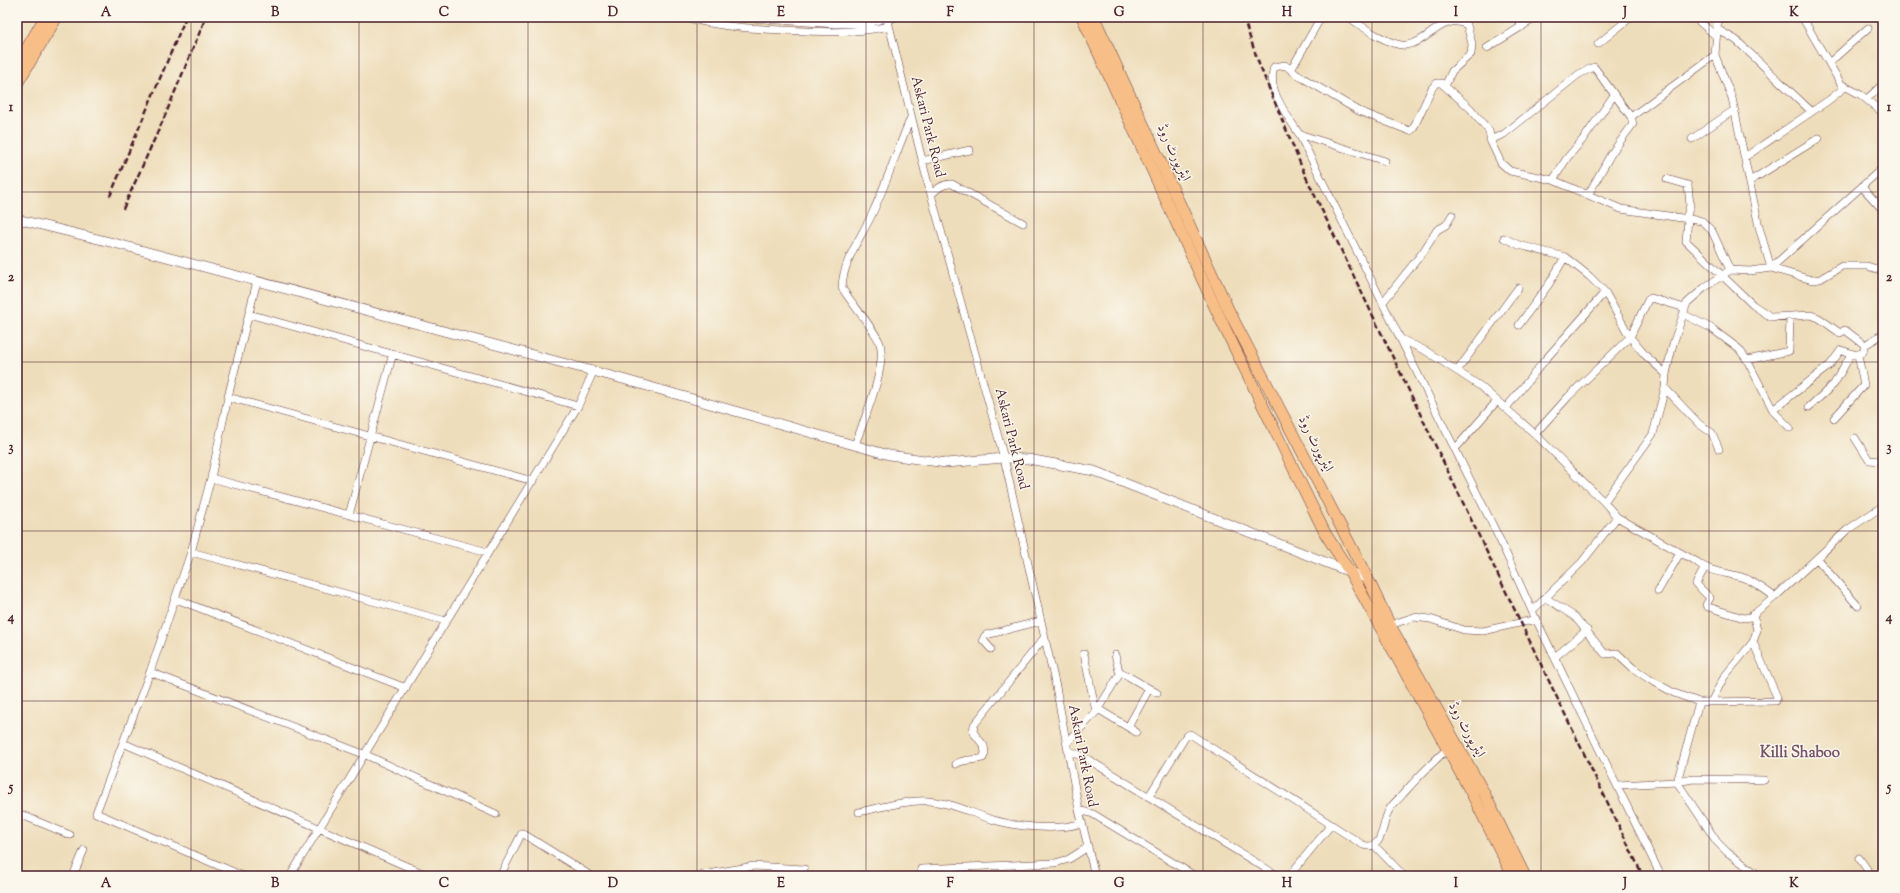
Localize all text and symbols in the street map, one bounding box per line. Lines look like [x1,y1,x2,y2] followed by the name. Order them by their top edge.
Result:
[101,4,112,22] text: A
[271,4,280,22] text: B
[439,4,449,22] text: C
[608,4,618,22] text: D
[777,4,785,22] text: E
[946,4,954,22] text: F
[1114,4,1125,22] text: G
[1282,4,1293,22] text: H
[1454,4,1459,22] text: I
[1622,4,1627,22] text: J
[1789,4,1799,22] text: K
[905,74,949,180] street label: Askari Park Road
[9,99,14,117] text: 1
[1887,99,1892,117] text: 1
[1151,121,1195,185] street label: ایئرپورٹ روڈ
[8,269,15,287] text: 2
[1886,269,1893,287] text: 2
[989,386,1033,492] street label: Askari Park Road
[1292,412,1338,476] street label: ایئرپورٹ روڈ
[8,439,14,457] text: 3
[1886,439,1892,457] text: 3
[7,609,15,627] text: 4
[1885,609,1893,627] text: 4
[1442,698,1490,762] street label: ایئرپورٹ روڈ
[1062,703,1102,809] street label: Askari Park Road
[1760,743,1840,764] district label: Killi Shaboo
[8,779,14,797] text: 5
[1886,779,1892,797] text: 5
[101,875,112,893] text: A
[271,875,280,893] text: B
[439,875,449,893] text: C
[608,875,618,893] text: D
[777,875,785,893] text: E
[946,875,954,893] text: F
[1114,875,1125,893] text: G
[1282,875,1293,893] text: H
[1454,875,1459,893] text: I
[1622,875,1627,893] text: J
[1789,875,1799,893] text: K

